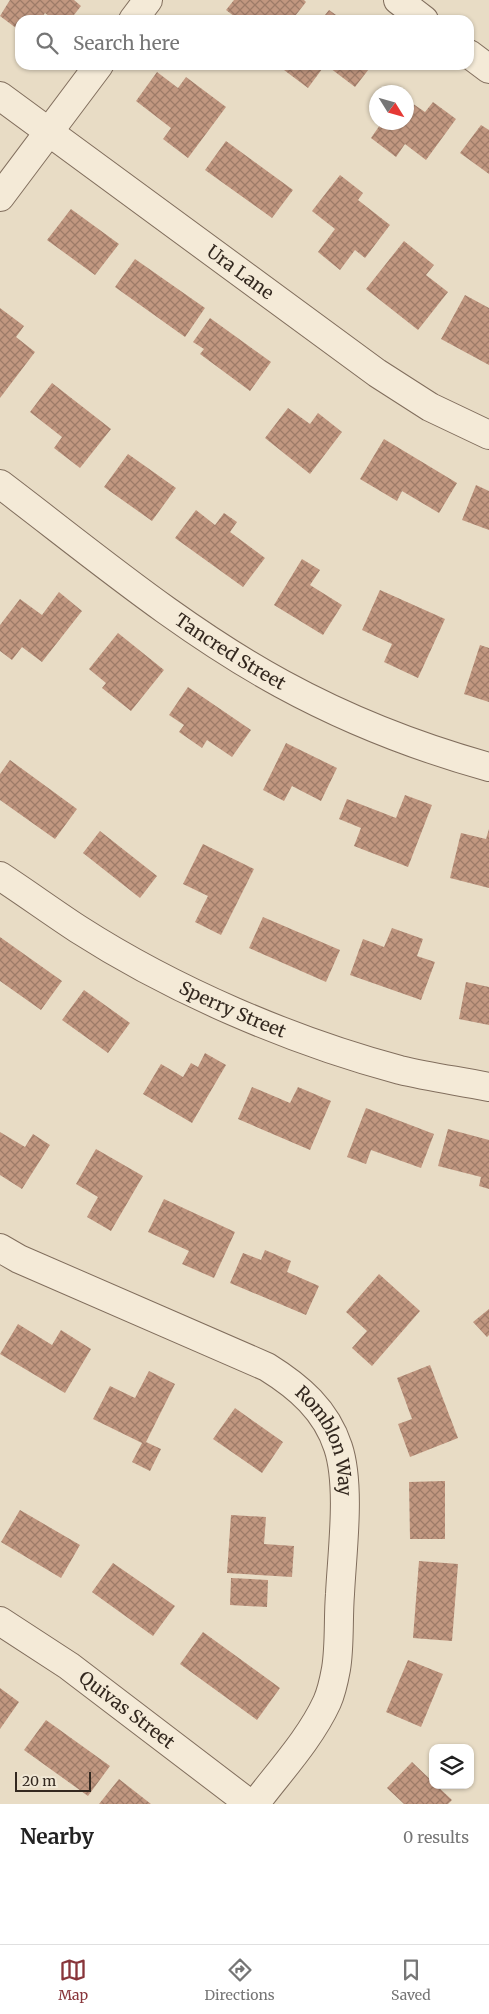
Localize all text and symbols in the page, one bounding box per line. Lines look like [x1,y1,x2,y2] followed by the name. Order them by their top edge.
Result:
[15,15,474,70] search box
[33,29,61,57] icon: search
[73,31,180,55] text: Search here
[369,85,414,130] north arrow
[202,240,278,304] street label: Ura Lane
[170,608,290,695] street label: Tancred Street
[175,976,289,1043] street label: Sperry Street
[291,1380,357,1497] street label: Romblon Way
[75,1666,180,1754] street label: Quivas Street
[429,1744,474,1789] map controls
[429,1744,474,1789] button: layers
[15,1769,91,1792] scale bar
[22,1772,56,1790] text: 20 m
[20,1823,94,1850] text: Nearby
[403,1827,469,1847] text: 0 results
[58,1956,88,2004] tab: Map
[205,1956,275,2004] tab: Directions
[391,1956,431,2004] tab: Saved

